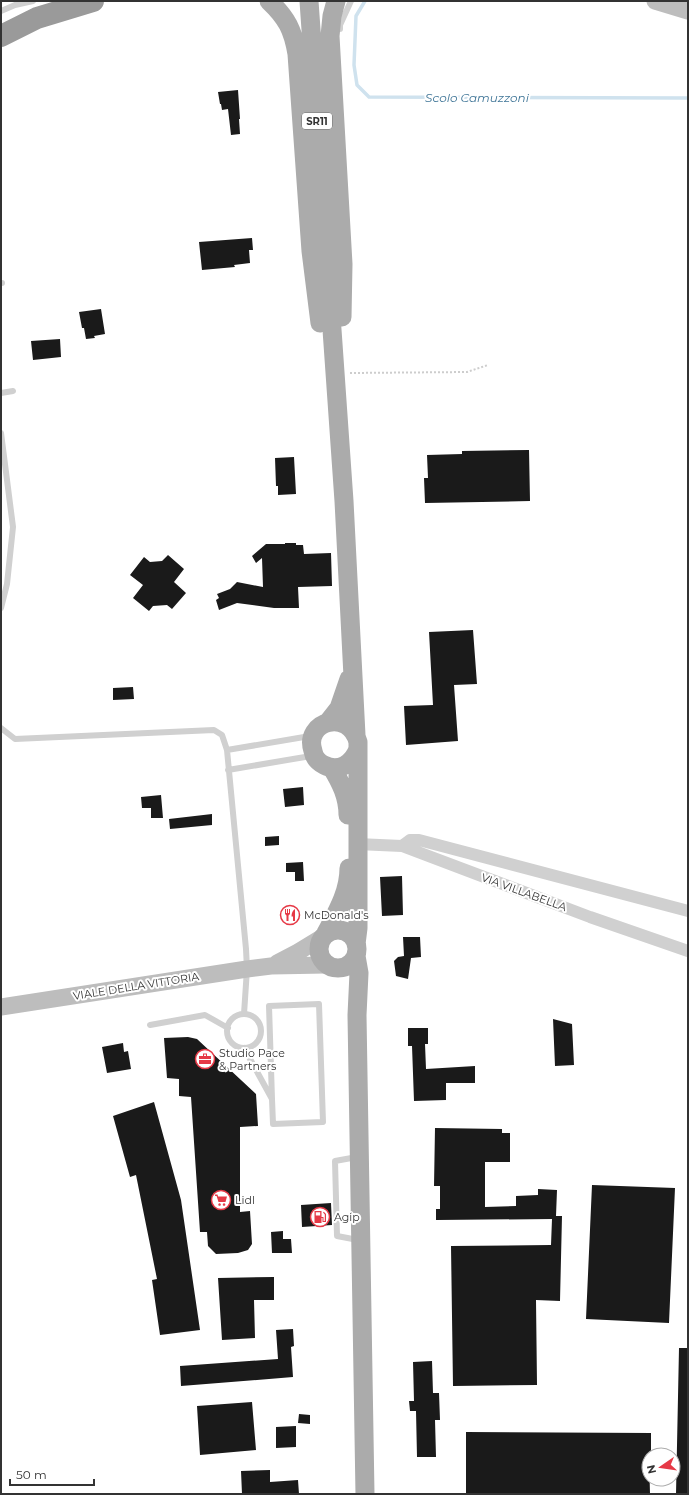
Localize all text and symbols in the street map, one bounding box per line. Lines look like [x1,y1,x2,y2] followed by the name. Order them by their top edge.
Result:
[425,90,530,105] water label: Scolo Camuzzoni
[302,113,332,129] road number: SR11
[479,870,569,914] street label: VIA VILLABELLA
[279,904,301,926] restaurant icon: McDonald's
[304,908,369,922] place label: McDonald's
[72,969,200,1003] street label: VIALE DELLA VITTORIA
[219,1046,285,1073] place label: Studio Pace & Partners
[194,1048,216,1070] office icon: Studio Pace & Partners
[210,1189,232,1211] supermarket icon: Lidl
[235,1193,255,1207] place label: Lidl
[309,1206,331,1228] fuel station icon: Agip
[334,1210,360,1224] place label: Agip
[641,1447,681,1487] north arrow
[10,1461,94,1487] scale bar
[643,1463,659,1475] text: N
[16,1467,47,1482] text: 50 m

